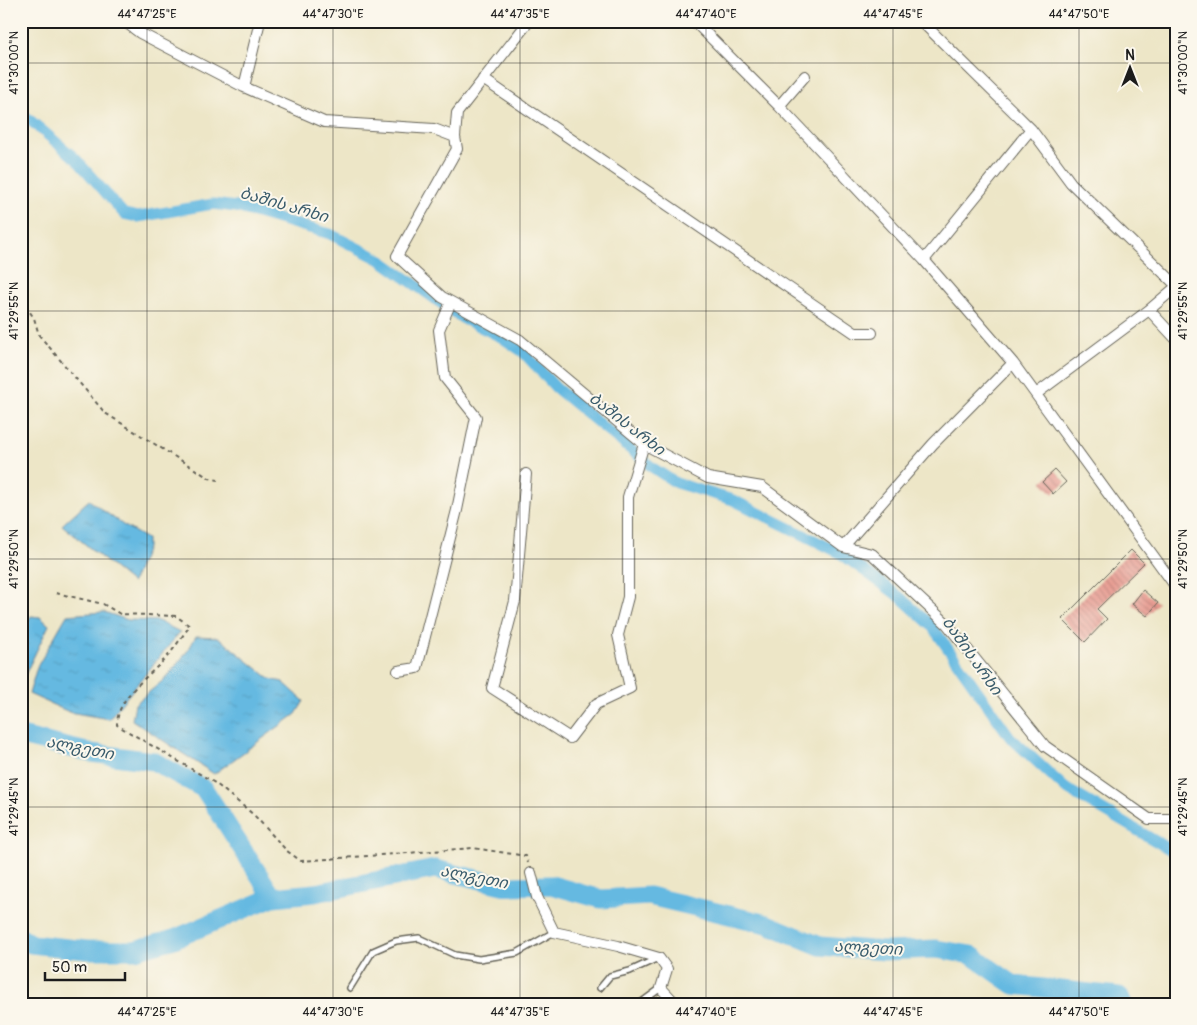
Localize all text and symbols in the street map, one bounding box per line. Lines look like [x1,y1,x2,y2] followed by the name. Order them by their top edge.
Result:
[117,7,177,22] text: 44°47'25"E
[303,7,363,22] text: 44°47'30"E
[490,7,550,22] text: 44°47'35"E
[675,7,737,22] text: 44°47'40"E
[863,7,923,22] text: 44°47'45"E
[1049,7,1109,22] text: 44°47'50"E
[7,31,22,95] text: 41°30'00"N
[1176,31,1191,95] text: 41°30'00"N
[1104,42,1154,92] north arrow
[1125,47,1135,64] text: N
[238,183,331,227] water label: ბაშის არხი
[7,282,22,340] text: 41°29'55"N
[1176,282,1191,340] text: 41°29'55"N
[585,388,670,460] water label: ბაშის არხი
[7,529,22,589] text: 41°29'50"N
[1176,529,1191,589] text: 41°29'50"N
[938,613,1007,700] water label: ბაშის არხი
[45,732,116,764] water label: ალგეთი
[7,778,22,836] text: 41°29'45"N
[1176,778,1191,836] text: 41°29'45"N
[439,861,510,893] water label: ალგეთი
[833,936,903,960] water label: ალგეთი
[45,950,125,982] scale bar
[52,958,87,977] text: 50 m
[117,1005,177,1020] text: 44°47'25"E
[303,1005,363,1020] text: 44°47'30"E
[490,1005,550,1020] text: 44°47'35"E
[675,1005,737,1020] text: 44°47'40"E
[863,1005,923,1020] text: 44°47'45"E
[1049,1005,1109,1020] text: 44°47'50"E

